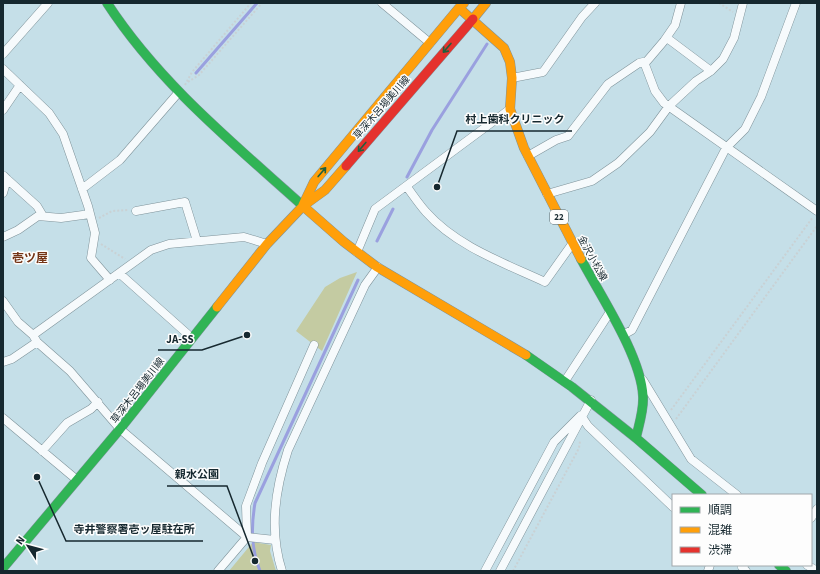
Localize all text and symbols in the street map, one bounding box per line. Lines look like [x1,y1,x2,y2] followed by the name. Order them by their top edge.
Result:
[443,43,452,53] one-way arrow
[350,73,413,142] street label: 草深木呂場美川線
[457,108,572,131] callout: 村上歯科クリニック
[466,112,565,127] text: 村上歯科クリニック
[358,141,367,152] one-way arrow
[318,167,327,178] one-way arrow
[550,210,568,224] road number: 22
[574,233,610,284] street label: 金沢小松線
[12,250,48,267] district label: 壱ツ屋
[158,327,202,350] callout: JA-SS
[166,332,194,347] text: JA-SS
[108,355,168,426] street label: 草深木呂場美川線
[167,463,227,486] callout: 親水公園
[175,467,219,482] text: 親水公園
[672,494,812,566] legend
[708,502,732,519] text: 順調
[66,518,203,541] callout: 寺井警察署壱ッ屋駐在所
[74,522,195,537] text: 寺井警察署壱ッ屋駐在所
[708,522,732,539] text: 混雑
[8,526,48,566] north arrow
[12,533,29,548] text: N
[708,542,732,559] text: 渋滞

